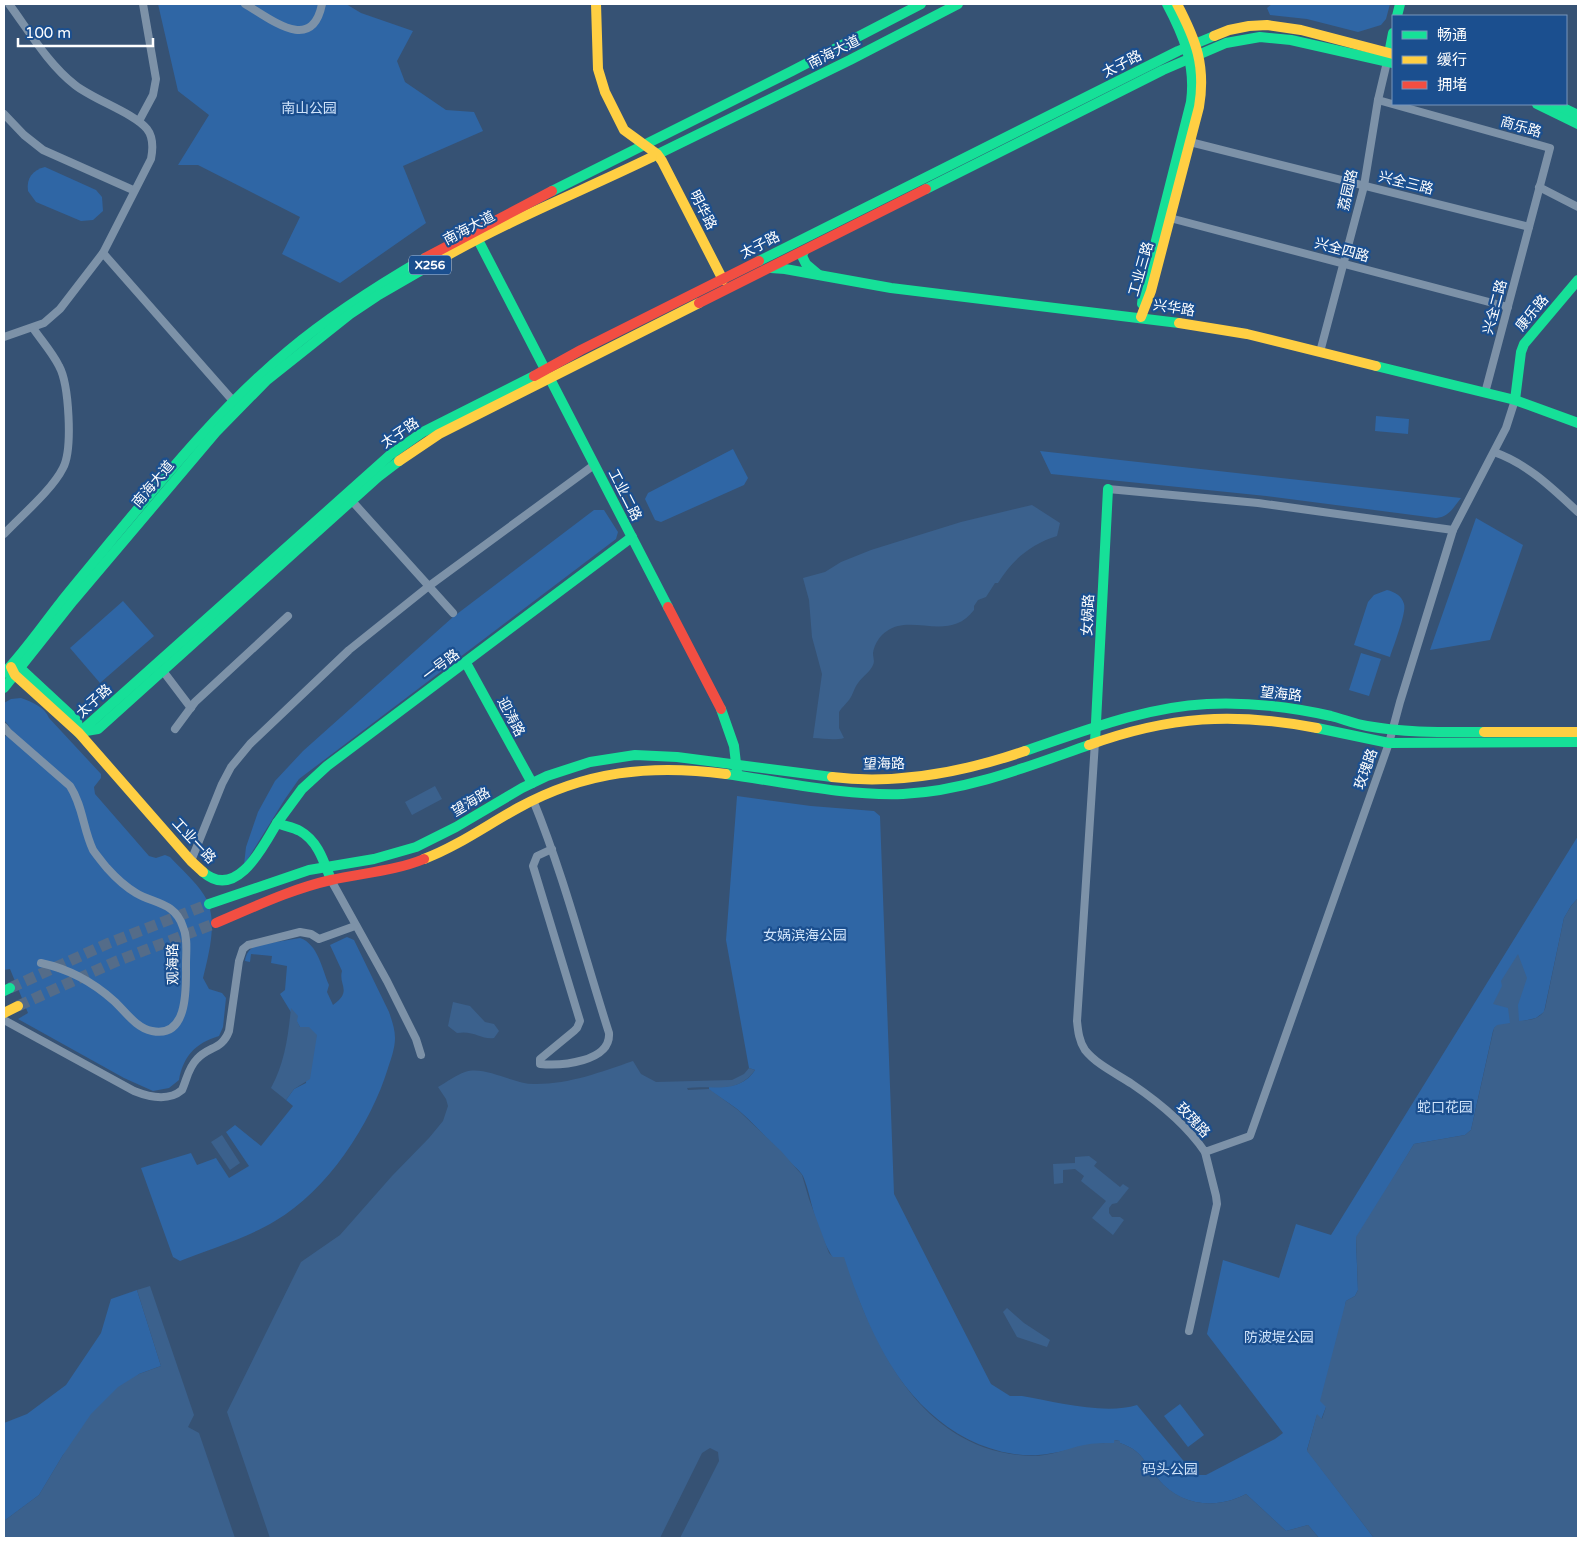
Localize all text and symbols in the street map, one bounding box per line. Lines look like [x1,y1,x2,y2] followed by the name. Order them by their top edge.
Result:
[18,15,152,47] scale bar
[1392,15,1567,105] legend
[25,24,71,42] text: 100 m
[1437,26,1467,44] text: 畅通
[805,32,863,72] street label: 南海大道
[1099,47,1145,81] street label: 太子路
[1437,51,1467,69] text: 缓行
[1437,76,1467,94] text: 拥堵
[281,100,337,117] park label: 南山公园
[1498,113,1544,141] street label: 商乐路
[1335,168,1361,212] street label: 荔园路
[1377,168,1435,198] street label: 兴全三路
[686,187,720,233] street label: 明华路
[440,207,498,249] street label: 南海大道
[737,228,783,262] street label: 太子路
[1313,235,1371,265] street label: 兴全四路
[1125,240,1157,298] street label: 工业三路
[409,256,451,274] road number: X256
[1480,278,1510,336] street label: 兴全二路
[1512,291,1552,335] street label: 康乐路
[1152,296,1196,320] street label: 兴华路
[378,414,422,452] street label: 太子路
[128,457,178,511] street label: 南海大道
[605,466,645,524] street label: 工业二路
[1078,594,1098,636] street label: 女娲路
[419,646,463,684] street label: 一号路
[73,681,115,721] street label: 太子路
[1259,683,1303,705] street label: 望海路
[494,694,528,740] street label: 迎涛路
[1351,746,1381,792] street label: 玫瑰路
[863,755,905,773] street label: 望海路
[449,784,493,820] street label: 望海路
[169,815,219,867] street label: 工业一路
[763,927,847,944] park label: 女娲滨海公园
[164,943,182,985] street label: 观海路
[1172,1099,1214,1141] street label: 玫瑰路
[1417,1099,1473,1116] park label: 蛇口花园
[1244,1329,1314,1346] park label: 防波堤公园
[1142,1461,1198,1478] park label: 码头公园

